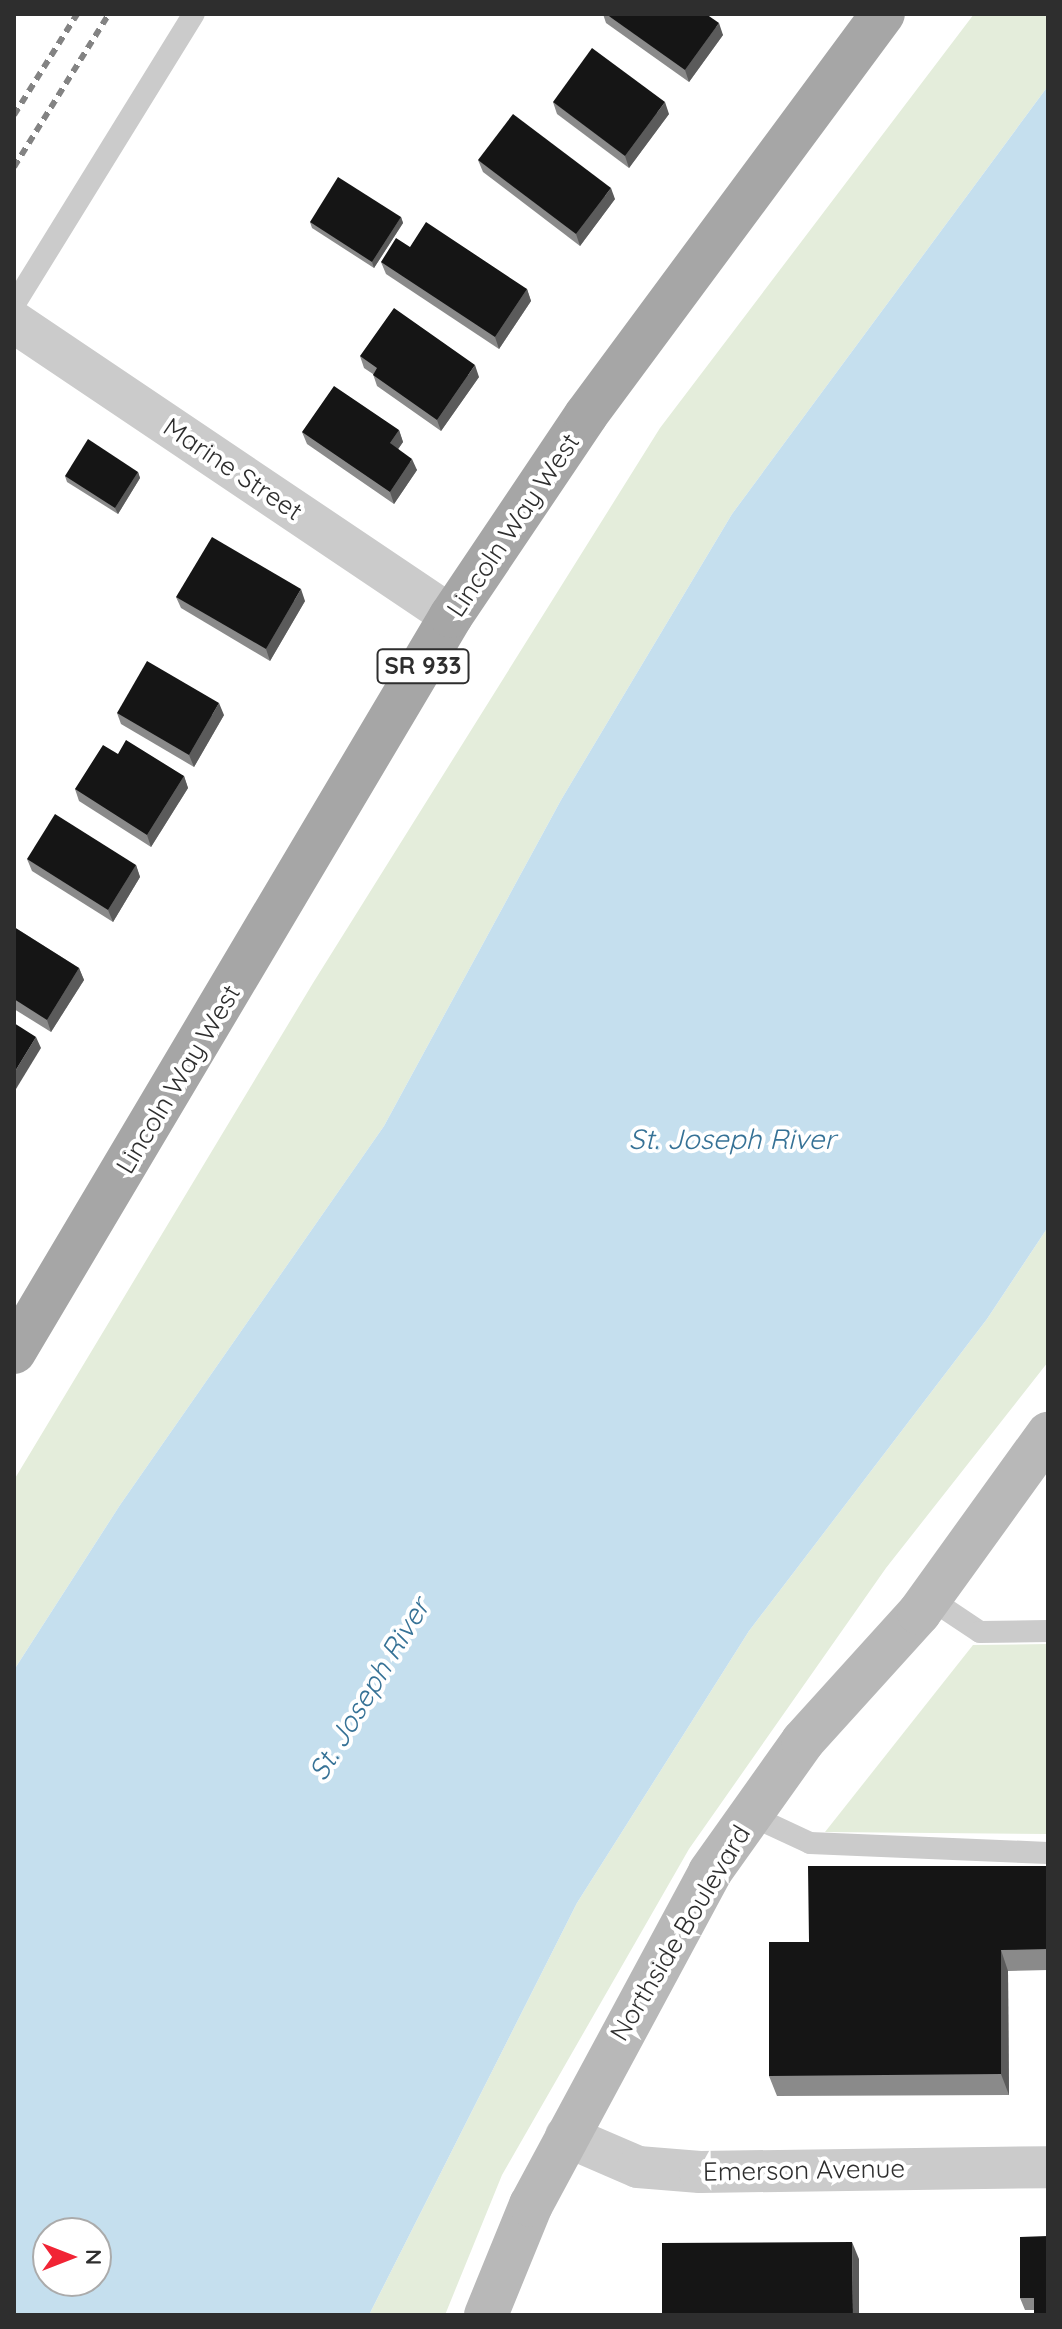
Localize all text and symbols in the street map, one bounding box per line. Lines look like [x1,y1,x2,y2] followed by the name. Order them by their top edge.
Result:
[158,411,308,527] street label: Marine Street
[440,427,586,623] street label: Lincoln Way West
[375,646,471,686] road number: SR 933
[109,979,247,1179] street label: Lincoln Way West
[629,1122,835,1156] water label: St. Joseph River
[301,1592,437,1786] water label: St. Joseph River
[603,1820,757,2046] street label: Northside Boulevard
[703,2153,905,2187] street label: Emerson Avenue
[32,2217,112,2297] north arrow
[80,2249,108,2265] text: N

